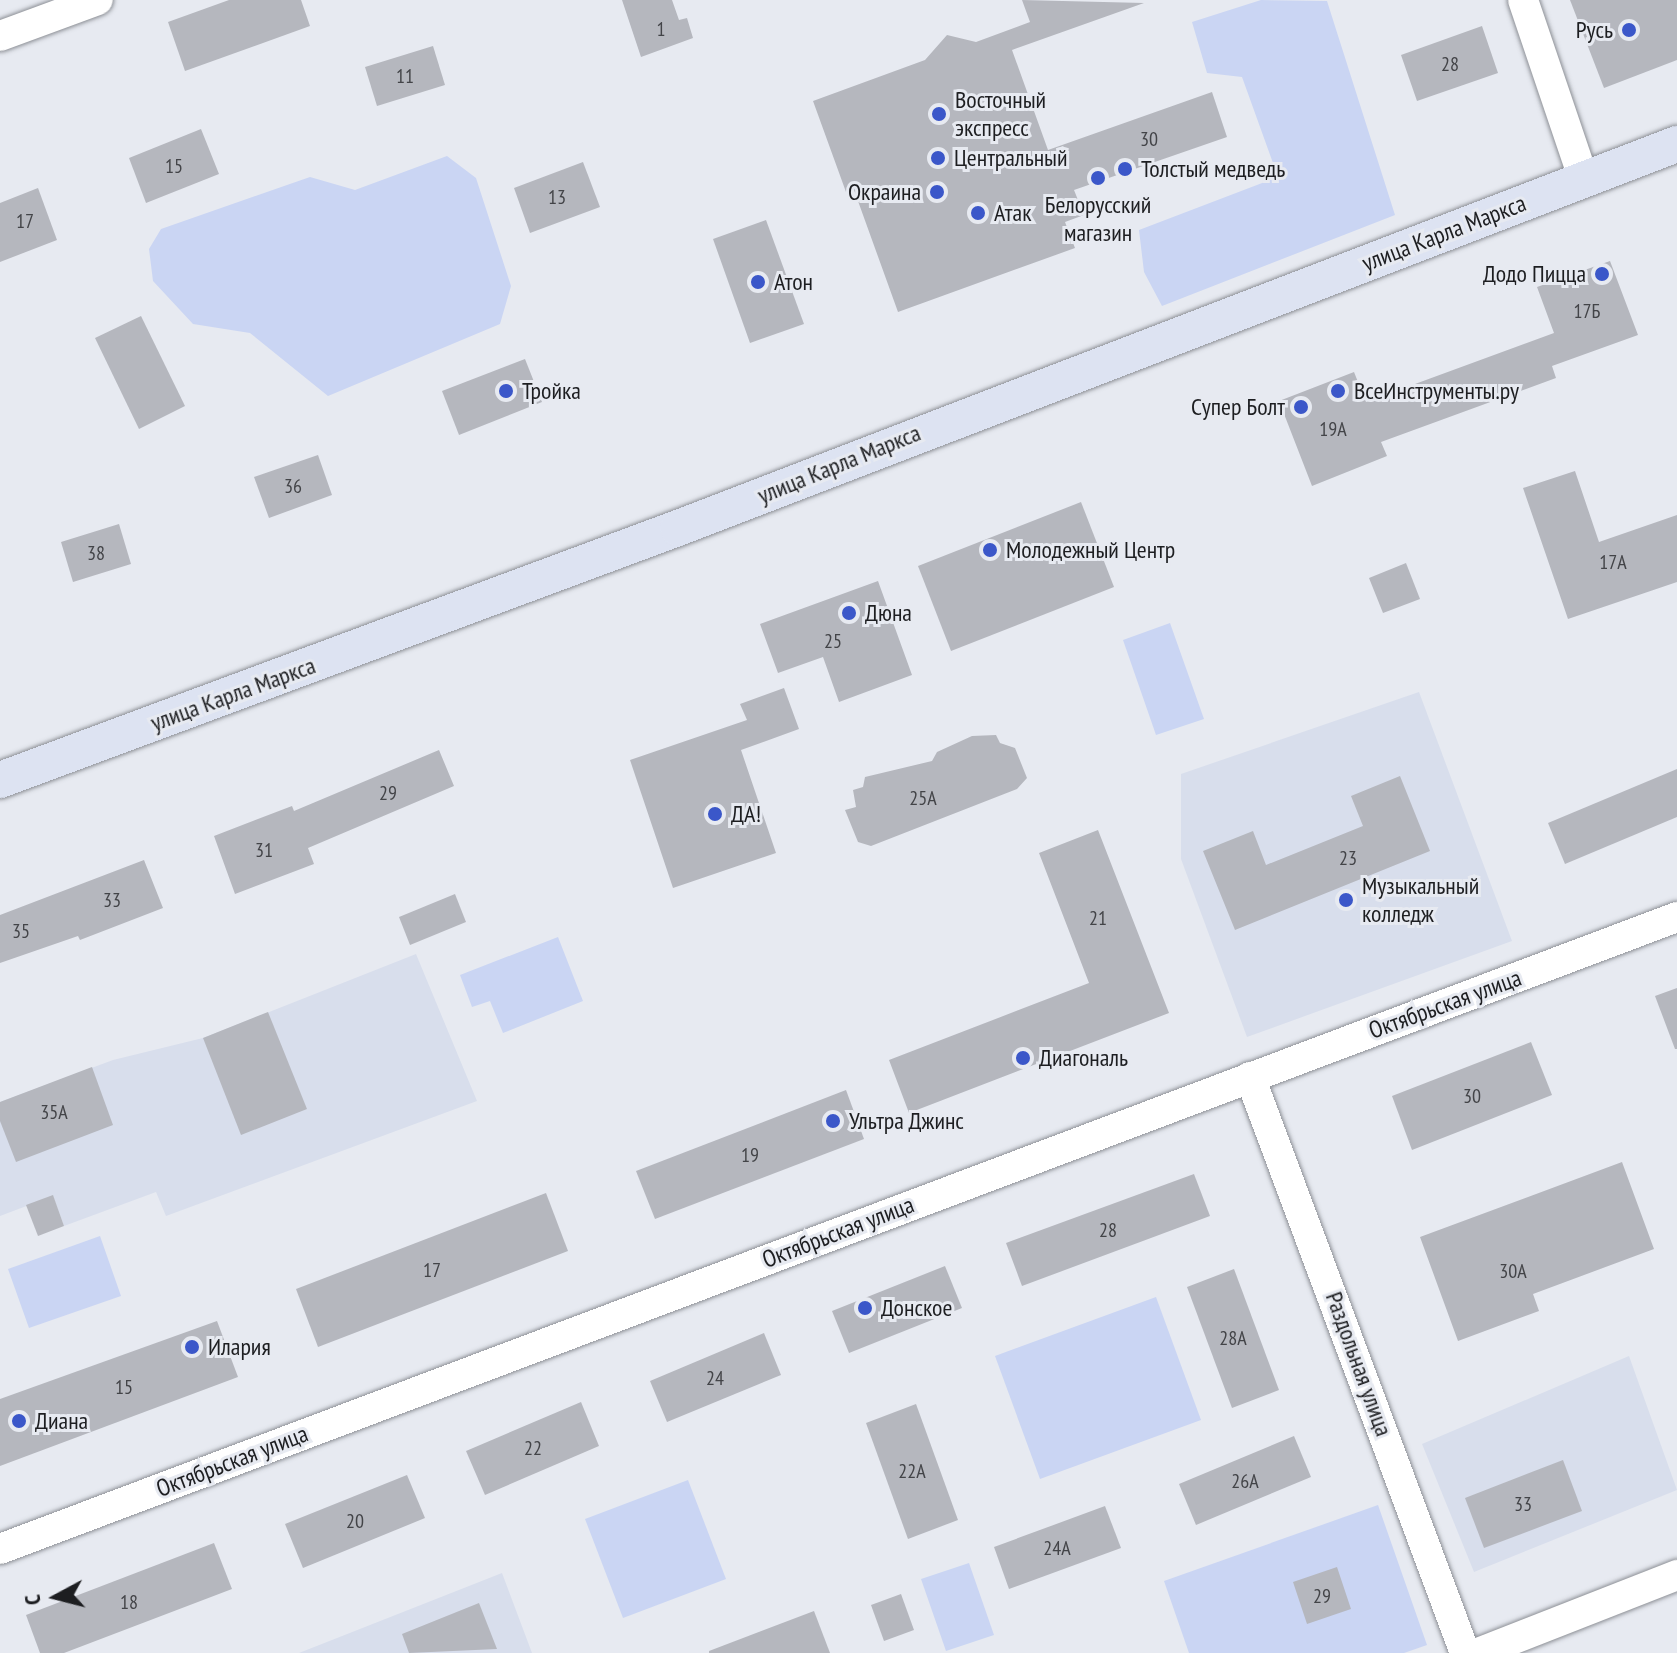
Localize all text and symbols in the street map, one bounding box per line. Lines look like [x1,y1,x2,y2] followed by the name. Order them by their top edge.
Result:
[1576,16,1613,44] place label: Русь
[657,17,665,41] house number: 1
[1620,21,1638,39] marker: Русь
[1441,52,1459,76] house number: 28
[396,64,414,88] house number: 11
[955,86,1046,142] place label: Восточный экспресс
[930,105,948,123] marker: Восточный экспресс
[1140,127,1158,151] house number: 30
[954,144,1068,172] place label: Центральный
[929,149,947,167] marker: Центральный
[165,154,183,178] house number: 15
[1141,155,1285,183] place label: Толстый медведь
[1116,160,1134,178] marker: Толстый медведь
[1089,169,1107,187] marker: Белорусский магазин
[848,178,921,206] place label: Окраина
[928,183,946,201] marker: Окраина
[548,185,566,209] house number: 13
[1358,189,1530,277] street label: улица Карла Маркса
[1045,191,1151,247] place label: Белорусский магазин
[994,199,1031,227] place label: Атак
[969,204,987,222] marker: Атак
[16,209,34,233] house number: 17
[1483,260,1586,288] place label: Додо Пицца
[1593,265,1611,283] marker: Додо Пицца
[774,268,813,296] place label: Атон
[749,273,767,291] marker: Атон
[1574,299,1600,323] house number: 17Б
[522,377,581,405] place label: Тройка
[1354,377,1519,405] place label: ВсеИнструменты.ру
[497,382,515,400] marker: Тройка
[1329,382,1347,400] marker: ВсеИнструменты.ру
[1191,393,1285,421] place label: Супер Болт
[1292,398,1310,416] marker: Супер Болт
[1319,417,1347,441] house number: 19А
[753,418,925,510] street label: улица Карла Маркса
[284,474,302,498] house number: 36
[1006,536,1175,564] place label: Молодежный Центр
[87,541,105,565] house number: 38
[981,541,999,559] marker: Молодежный Центр
[1599,550,1627,574] house number: 17А
[865,599,912,627] place label: Дюна
[840,604,858,622] marker: Дюна
[824,629,842,653] house number: 25
[147,651,319,737] street label: улица Карла Маркса
[379,781,397,805] house number: 29
[909,786,937,810] house number: 25А
[731,800,761,828] place label: ДА!
[706,805,724,823] marker: ДА!
[255,838,273,862] house number: 31
[1339,846,1357,870] house number: 23
[1362,872,1479,928] place label: Музыкальный колледж
[103,888,121,912] house number: 33
[1337,891,1355,909] marker: Музыкальный колледж
[1089,906,1107,930] house number: 21
[12,919,30,943] house number: 35
[1365,963,1525,1045] street label: Октябрьская улица
[1039,1044,1128,1072] place label: Диагональ
[1014,1049,1032,1067] marker: Диагональ
[1463,1084,1481,1108] house number: 30
[40,1100,68,1124] house number: 35А
[849,1107,964,1135] place label: Ультра Джинс
[824,1112,842,1130] marker: Ультра Джинс
[741,1143,759,1167] house number: 19
[758,1190,918,1274] street label: Октябрьская улица
[1099,1218,1117,1242] house number: 28
[423,1258,441,1282] house number: 17
[1499,1259,1527,1283] house number: 30А
[1320,1288,1398,1440] street label: Раздольная улица
[881,1294,952,1322] place label: Донское
[856,1299,874,1317] marker: Донское
[1219,1326,1247,1350] house number: 28А
[208,1333,271,1361] place label: Илария
[183,1338,201,1356] marker: Илария
[706,1366,724,1390] house number: 24
[115,1375,133,1399] house number: 15
[35,1407,88,1435] place label: Диана
[10,1412,28,1430] marker: Диана
[152,1419,312,1503] street label: Октябрьская улица
[524,1436,542,1460] house number: 22
[898,1459,926,1483] house number: 22А
[1231,1469,1259,1493] house number: 26А
[1514,1492,1532,1516] house number: 33
[346,1509,364,1533] house number: 20
[1043,1536,1071,1560] house number: 24А
[16,1557,96,1637] north arrow
[1313,1584,1331,1608] house number: 29
[120,1590,138,1614] house number: 18
[18,1593,47,1607] text: С

